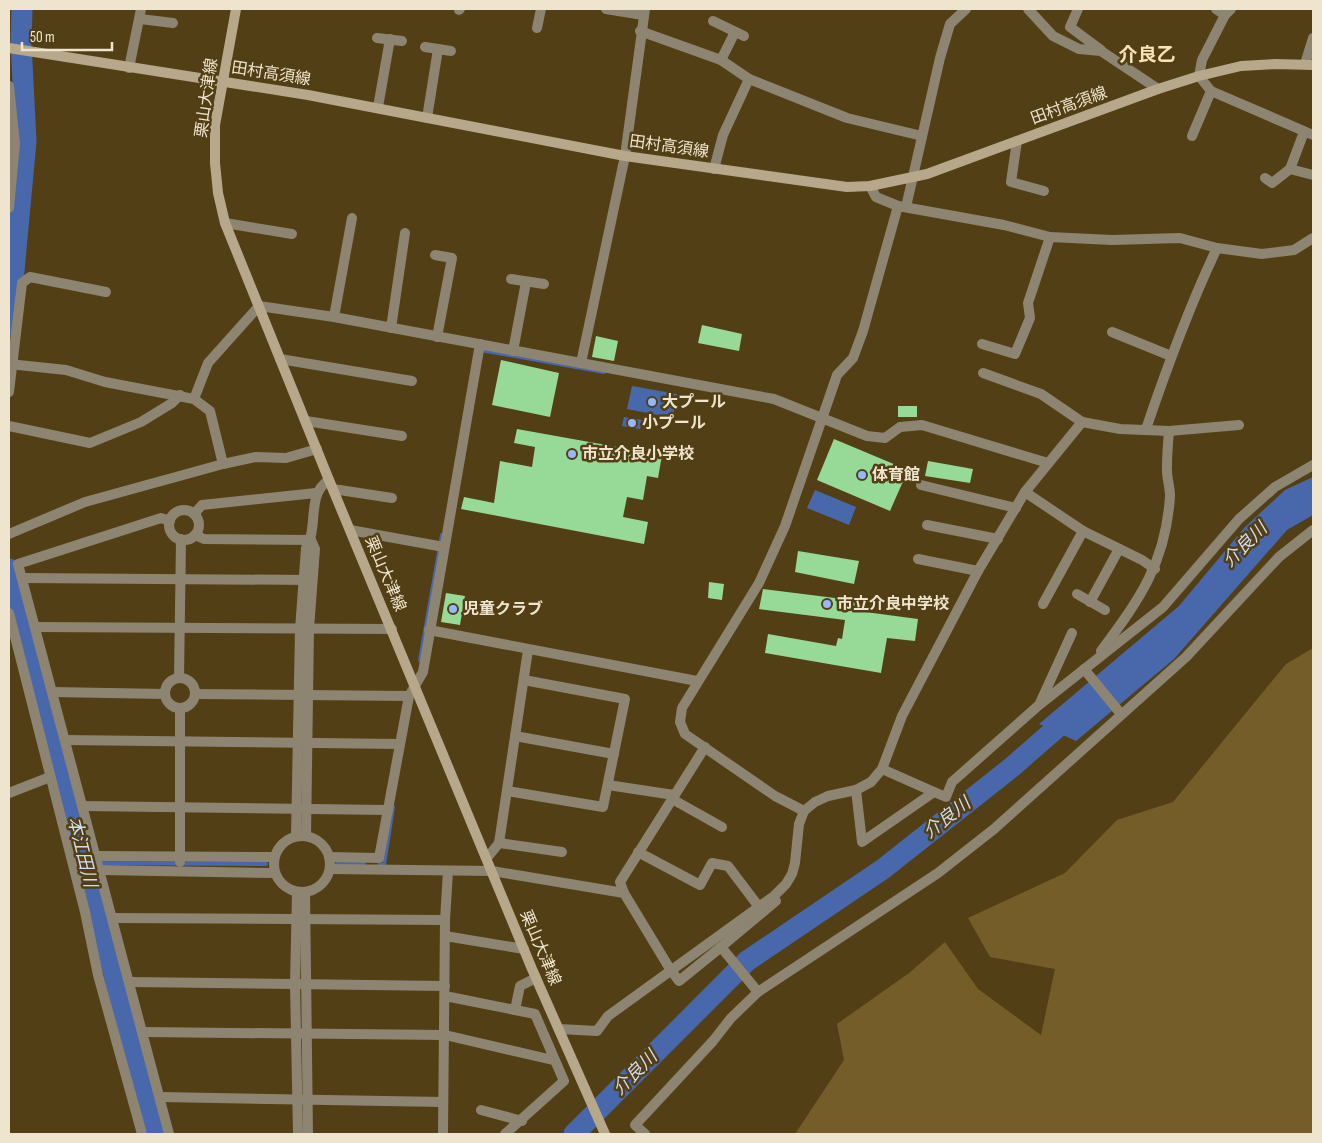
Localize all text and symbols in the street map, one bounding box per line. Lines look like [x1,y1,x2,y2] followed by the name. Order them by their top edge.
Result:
[22,20,112,52] scale bar
[30,28,55,47] text: 50 m
[1118,44,1176,67] district label: 介良乙
[192,57,222,139] street label: 栗山大津線
[230,58,312,90] street label: 田村高須線
[1028,83,1110,129] street label: 田村高須線
[628,132,710,162] street label: 田村高須線
[662,393,726,412] place label: 大プール
[646,396,658,408] marker: 大プール
[642,414,706,433] place label: 小プール
[626,417,638,429] marker: 小プール
[582,445,694,464] place label: 市立介良小学校
[566,448,578,460] marker: 市立介良小学校
[872,466,920,485] place label: 体育館
[856,469,868,481] marker: 体育館
[1218,517,1273,572] water label: 介良川
[361,533,409,615] street label: 栗山大津線
[837,595,949,614] place label: 市立介良中学校
[821,598,833,610] marker: 市立介良中学校
[463,600,543,619] place label: 児童クラブ
[447,603,459,615] marker: 児童クラブ
[919,792,976,843] water label: 介良川
[63,815,101,891] water label: 本江田川
[516,907,564,989] street label: 栗山大津線
[608,1045,663,1100] water label: 介良川

